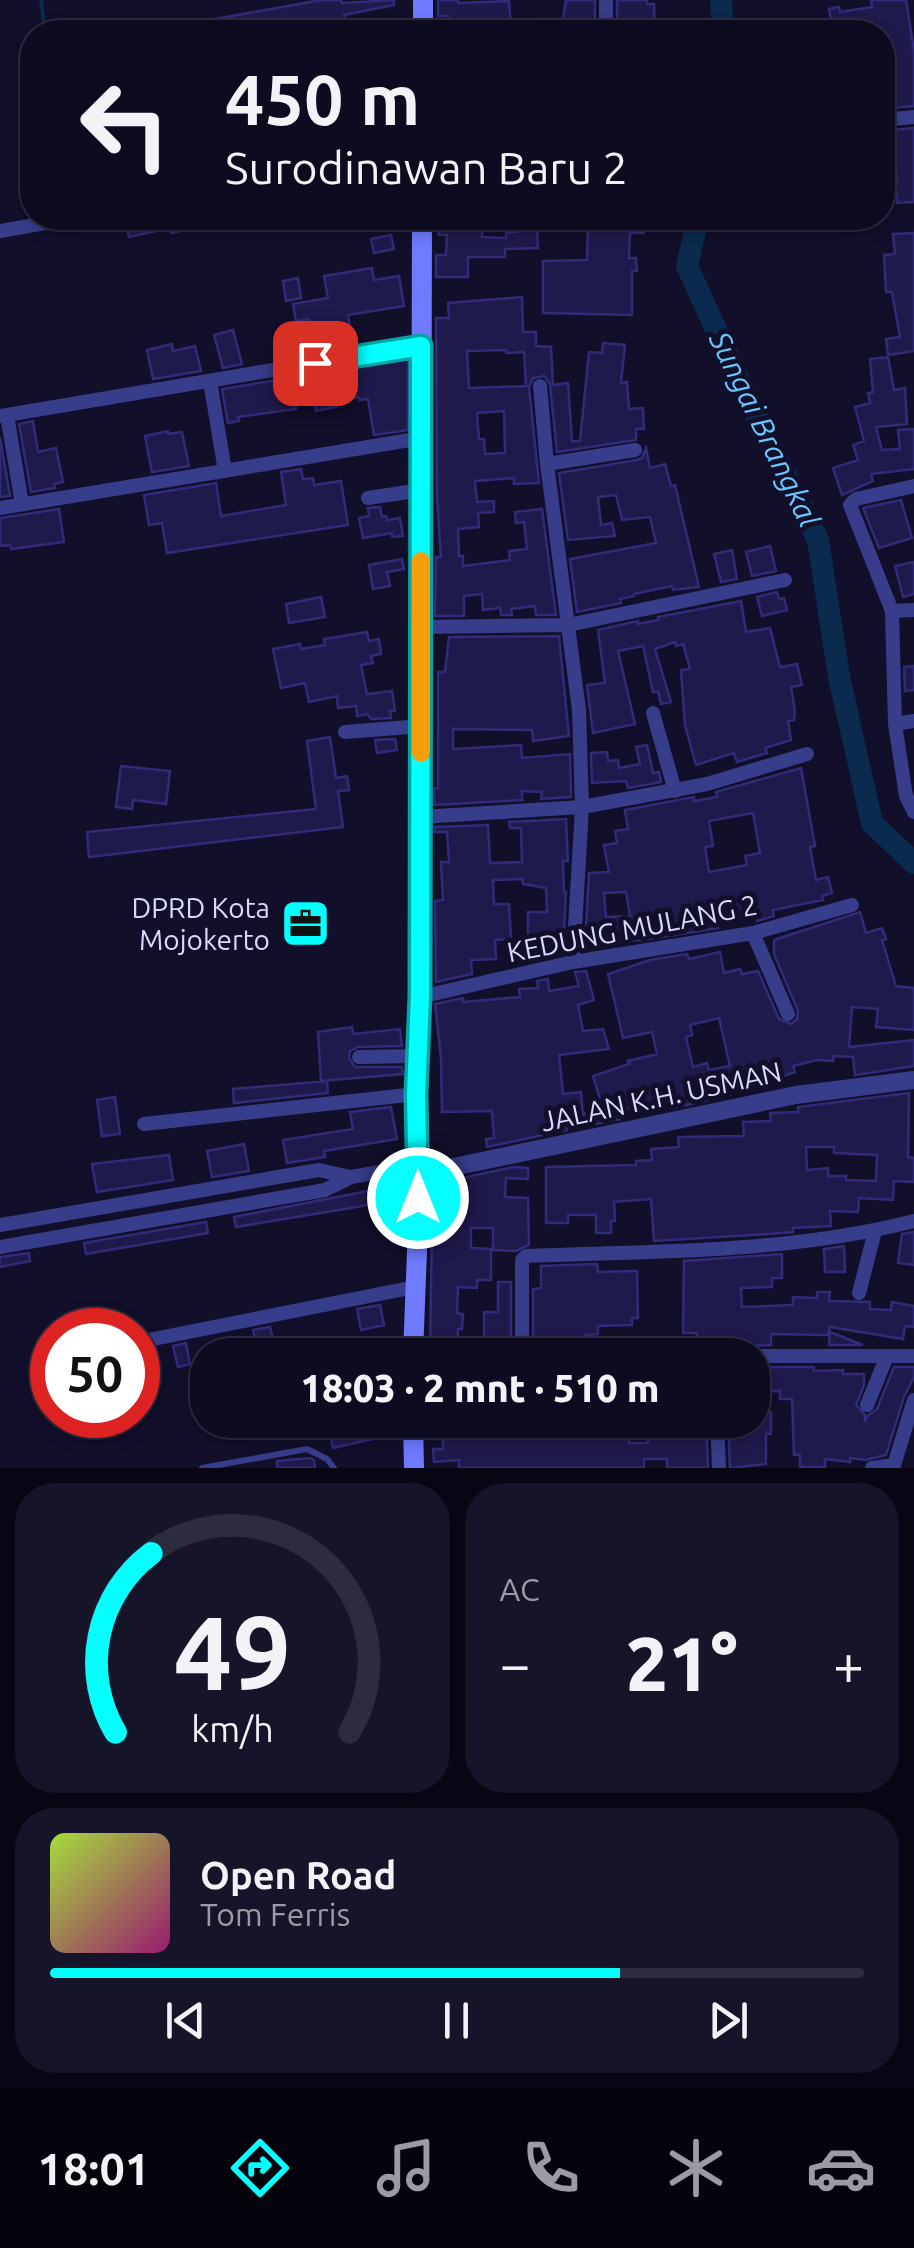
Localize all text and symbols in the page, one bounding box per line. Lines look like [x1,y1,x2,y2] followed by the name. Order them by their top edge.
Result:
[60,60,190,190] icon: left
[225,60,420,138] text: 450 m
[225,142,628,193] text: Surodinawan Baru 2
[273,321,358,406] pin
[703,325,827,533] water label: Sungai Brangkal
[288,336,343,391] icon: arrive
[504,889,760,967] street label: KEDUNG MULANG 2
[131,892,270,955] place label: DPRD Kota Mojokerto
[279,897,331,949] office icon: DPRD Kota Mojokerto
[538,1055,784,1137] street label: JALAN K.H. USMAN
[366,1146,470,1250] position arrow
[30,1308,160,1438] speed limit sign: 50
[301,1367,660,1409] text: 18:03 · 2 mnt · 510 m
[500,1571,540,1607] text: AC
[174,1593,291,1710] text: 49
[626,1621,738,1705] text: 21°
[500,1633,531,1694] text: −
[833,1633,864,1694] text: +
[191,1709,274,1749] text: km/h
[200,1854,396,1896] text: Open Road
[200,1896,350,1932] text: Tom Ferris
[158,1993,213,2048] icon: previous
[429,1993,484,2048] icon: pause
[701,1993,756,2048] icon: next
[225,2133,295,2203] icon: directions
[371,2133,441,2203] icon: music
[516,2133,586,2203] icon: phone
[661,2133,731,2203] icon: climate
[806,2133,876,2203] icon: car
[38,2143,150,2194] text: 18:01

